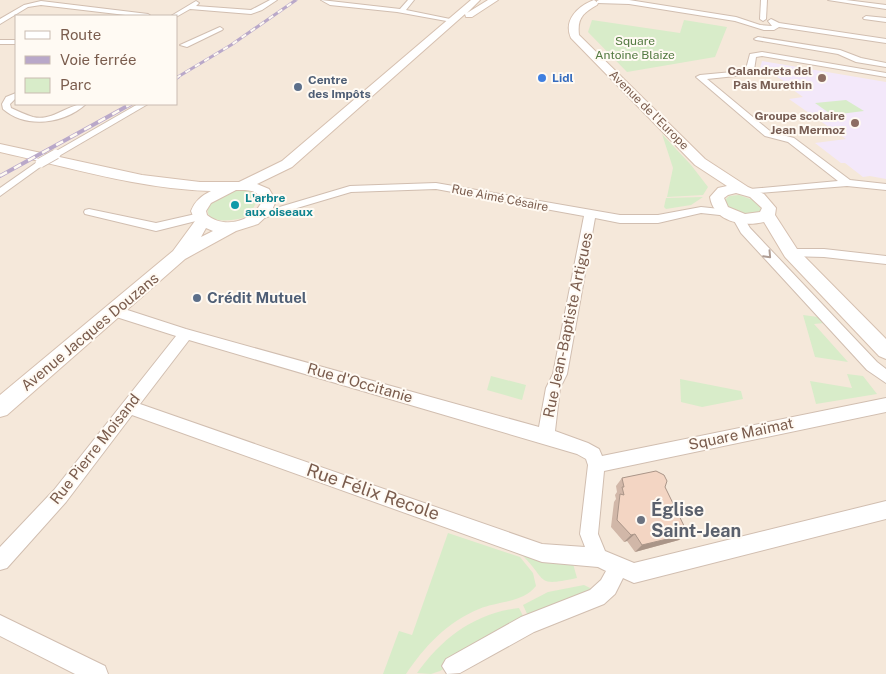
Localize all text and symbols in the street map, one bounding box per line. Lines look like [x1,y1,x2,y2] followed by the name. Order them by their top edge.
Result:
[15,15,178,105] legend
[60,26,101,43] text: Route
[595,34,675,62] park label: Square Antoine Blaize
[60,51,137,68] text: Voie ferrée
[727,64,812,92] place label: Calandreta del Paìs Murethin
[606,67,692,153] street label: Avenue de l'Europe
[552,71,573,85] place label: Lidl
[536,72,548,84] marker: Lidl
[816,72,828,84] marker: Calandreta del Paìs Murethin
[308,73,371,101] place label: Centre des Impôts
[60,76,92,93] text: Parc
[292,81,304,93] marker: Centre des Impôts
[754,109,845,137] place label: Groupe scolaire Jean Mermoz
[849,117,861,129] marker: Groupe scolaire Jean Mermoz
[450,182,550,214] street label: Rue Aimé Césaire
[245,191,313,219] place label: L'arbre aux oiseaux
[229,199,241,211] marker: L'arbre aux oiseaux
[540,231,595,419] street label: Rue Jean-Baptiste Artigues
[762,249,771,258] one-way arrow
[18,269,162,394] street label: Avenue Jacques Douzans
[207,289,307,306] place label: Crédit Mutuel
[191,292,203,304] marker: Crédit Mutuel
[305,359,415,406] street label: Rue d'Occitanie
[46,390,143,507] street label: Rue Pierre Moisand
[687,414,795,453] street label: Square Maïmat
[304,459,442,524] street label: Rue Félix Recole
[651,498,741,541] place label: Église Saint-Jean
[635,514,647,526] marker: Église Saint-Jean

